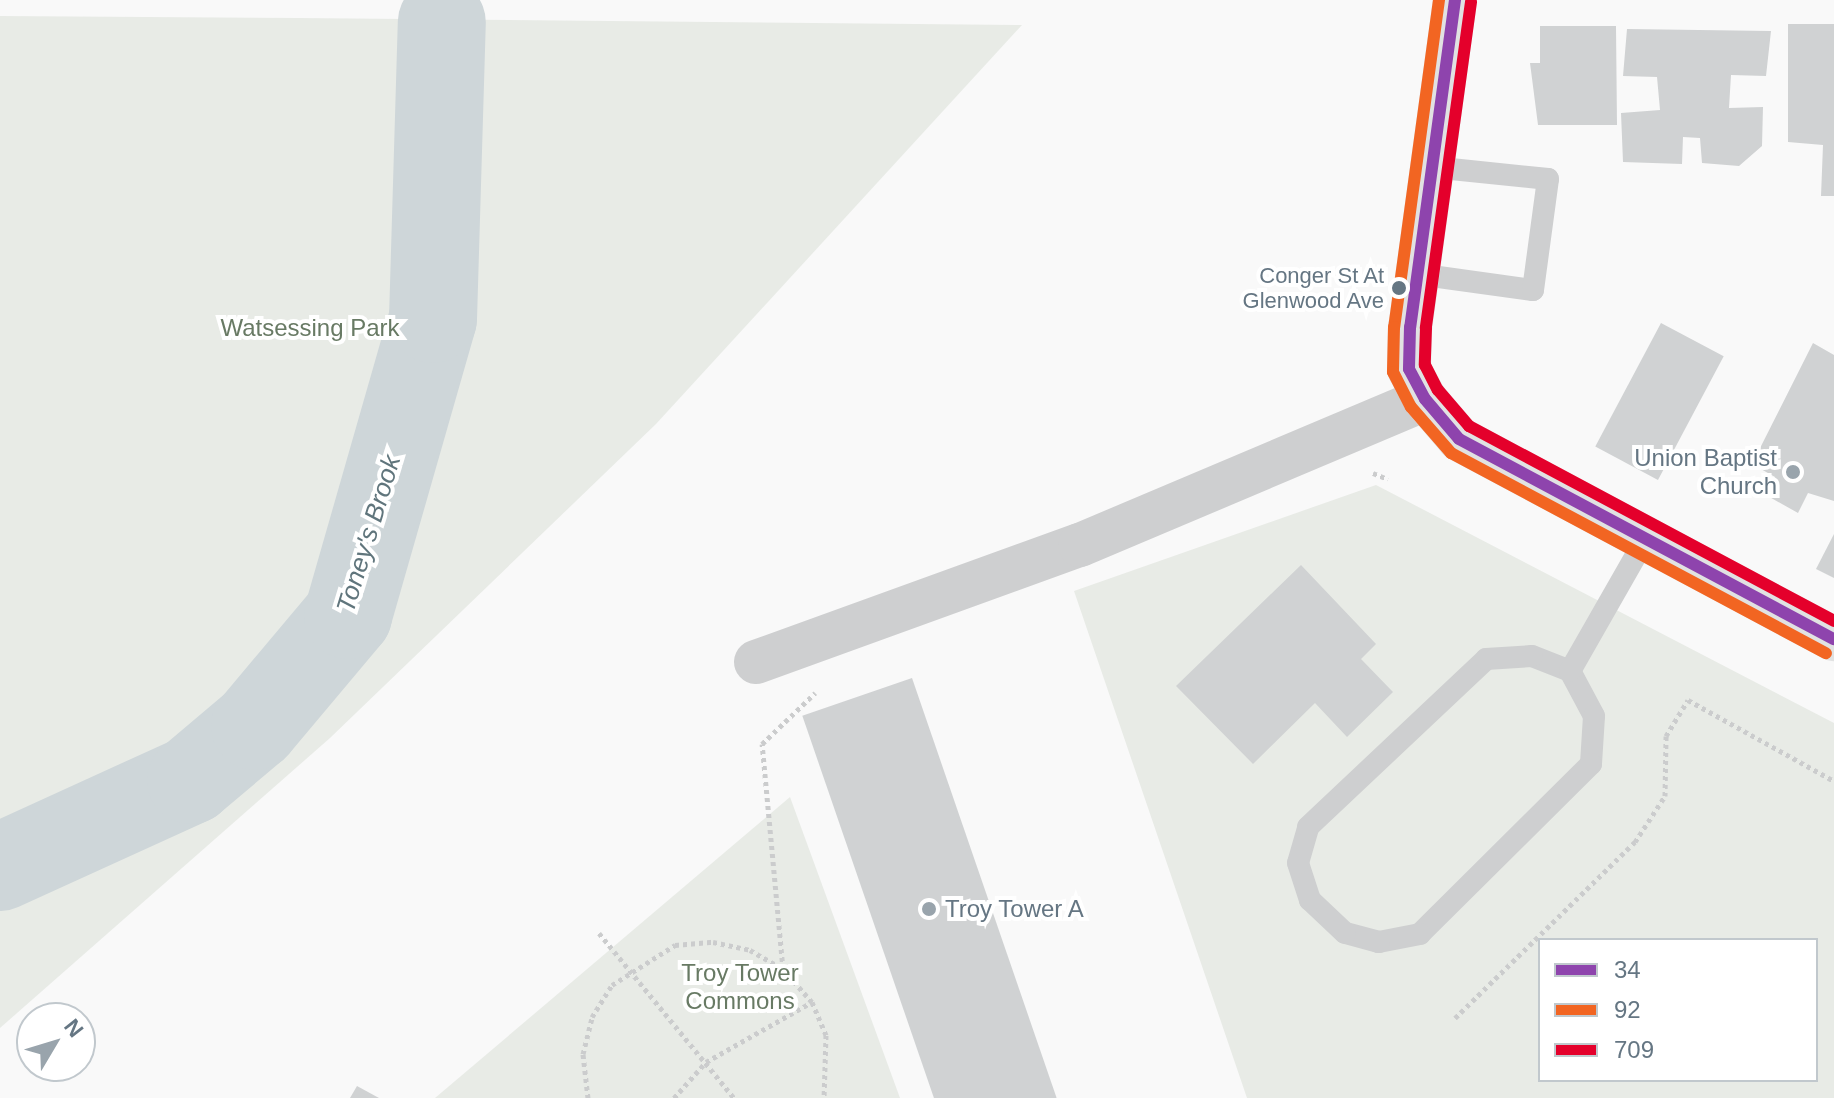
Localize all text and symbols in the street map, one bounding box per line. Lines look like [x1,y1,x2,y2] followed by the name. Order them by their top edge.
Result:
[1241,262,1384,314] place label: Conger St At Glenwood Ave
[1391,280,1407,296] marker: Conger St At Glenwood Ave
[220,314,400,342] park label: Watsessing Park
[1634,444,1777,500] place label: Union Baptist Church
[330,452,408,616] water label: Toney's Brook
[1784,463,1802,481] marker: Union Baptist Church
[945,895,1085,923] place label: Troy Tower A
[920,900,938,918] marker: Troy Tower A
[1538,938,1818,1082] legend
[1614,956,1641,983] text: 34
[681,959,799,1015] park label: Troy Tower Commons
[1614,996,1641,1023] text: 92
[16,1002,96,1082] north arrow
[59,1014,88,1042] text: N
[1614,1036,1654,1063] text: 709

